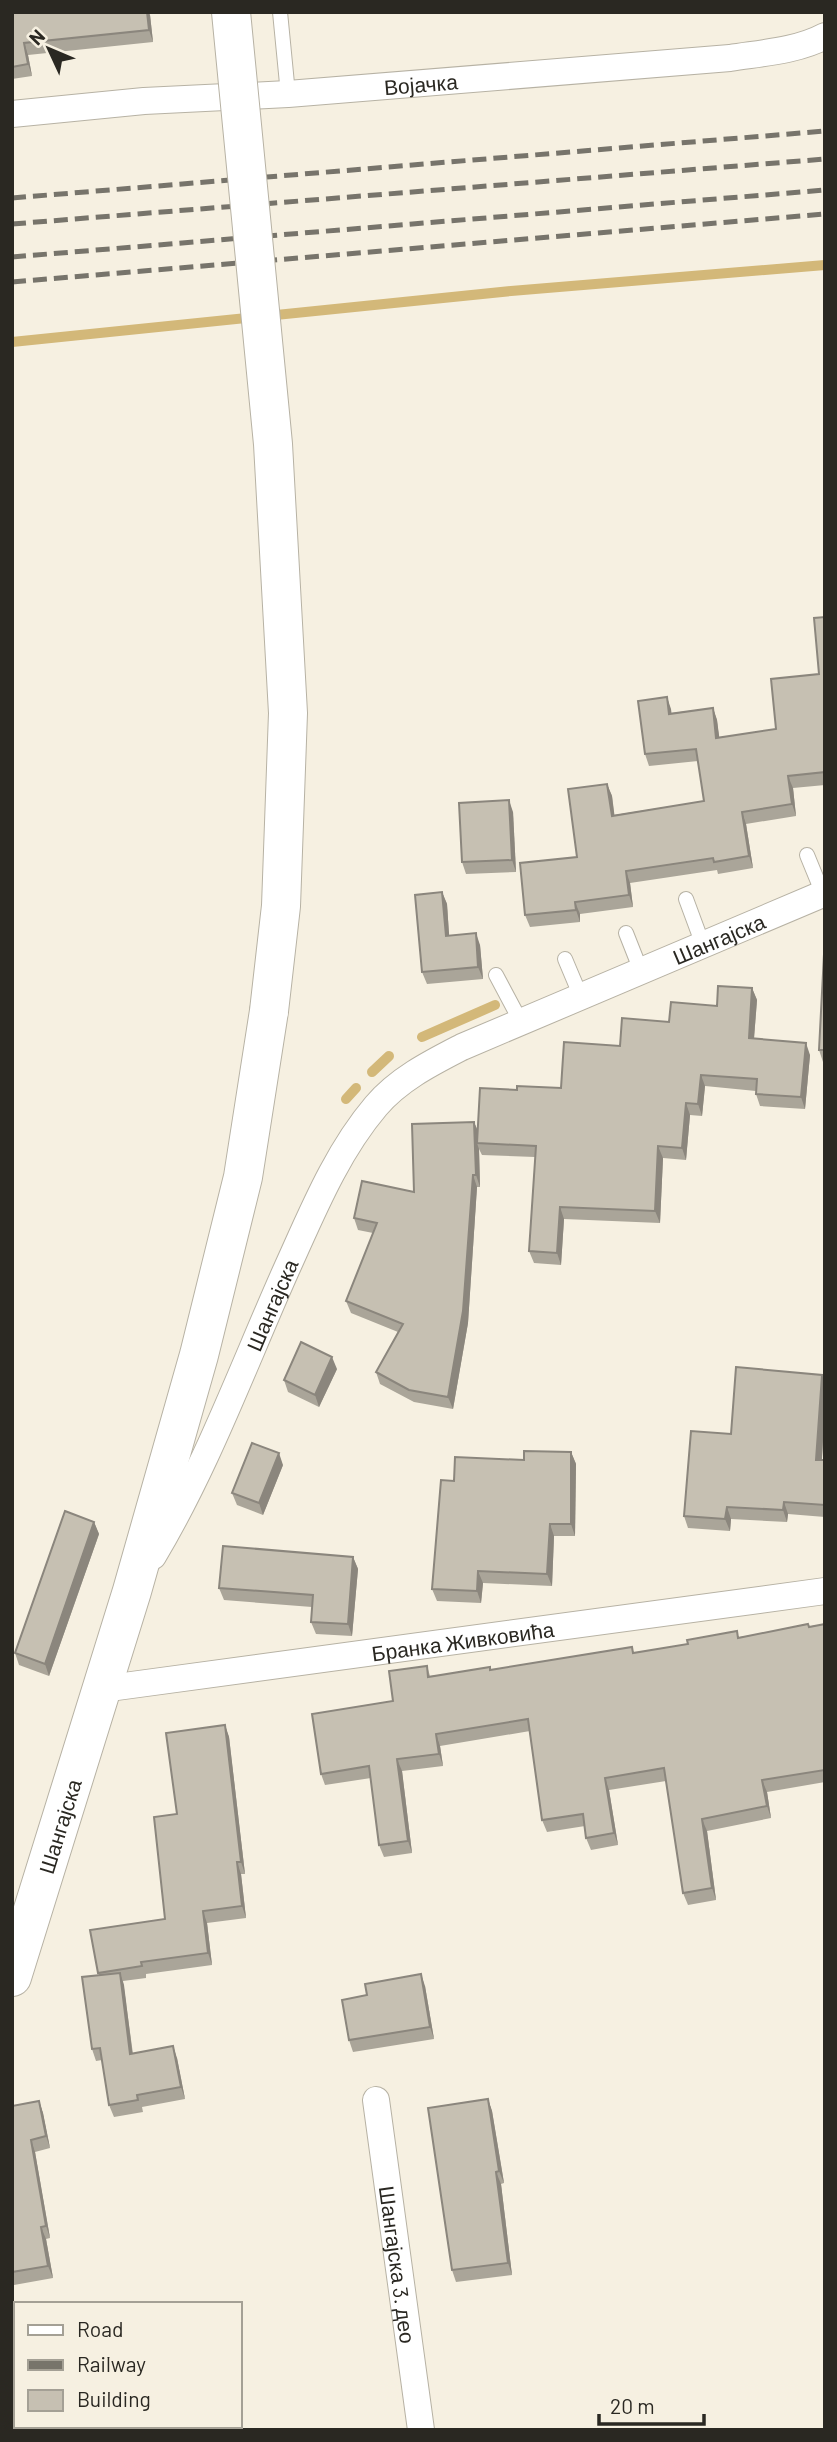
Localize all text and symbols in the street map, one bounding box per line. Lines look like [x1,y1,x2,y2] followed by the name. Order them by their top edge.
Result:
[14,14,84,84] north arrow
[24,24,49,49] text: N
[383,68,459,99] street label: Војачка
[669,907,769,969] street label: Шангајска
[240,1254,302,1354] street label: Шангајска
[370,1615,556,1665] street label: Бранка Живковића
[32,1775,85,1877] street label: Шангајска
[375,2184,422,2345] street label: Шангајска 3. део
[14,2302,242,2428] legend
[77,2316,123,2341] text: Road
[77,2351,146,2376] text: Railway
[599,2382,704,2426] scale bar
[77,2386,151,2411] text: Building
[610,2393,655,2418] text: 20 m

